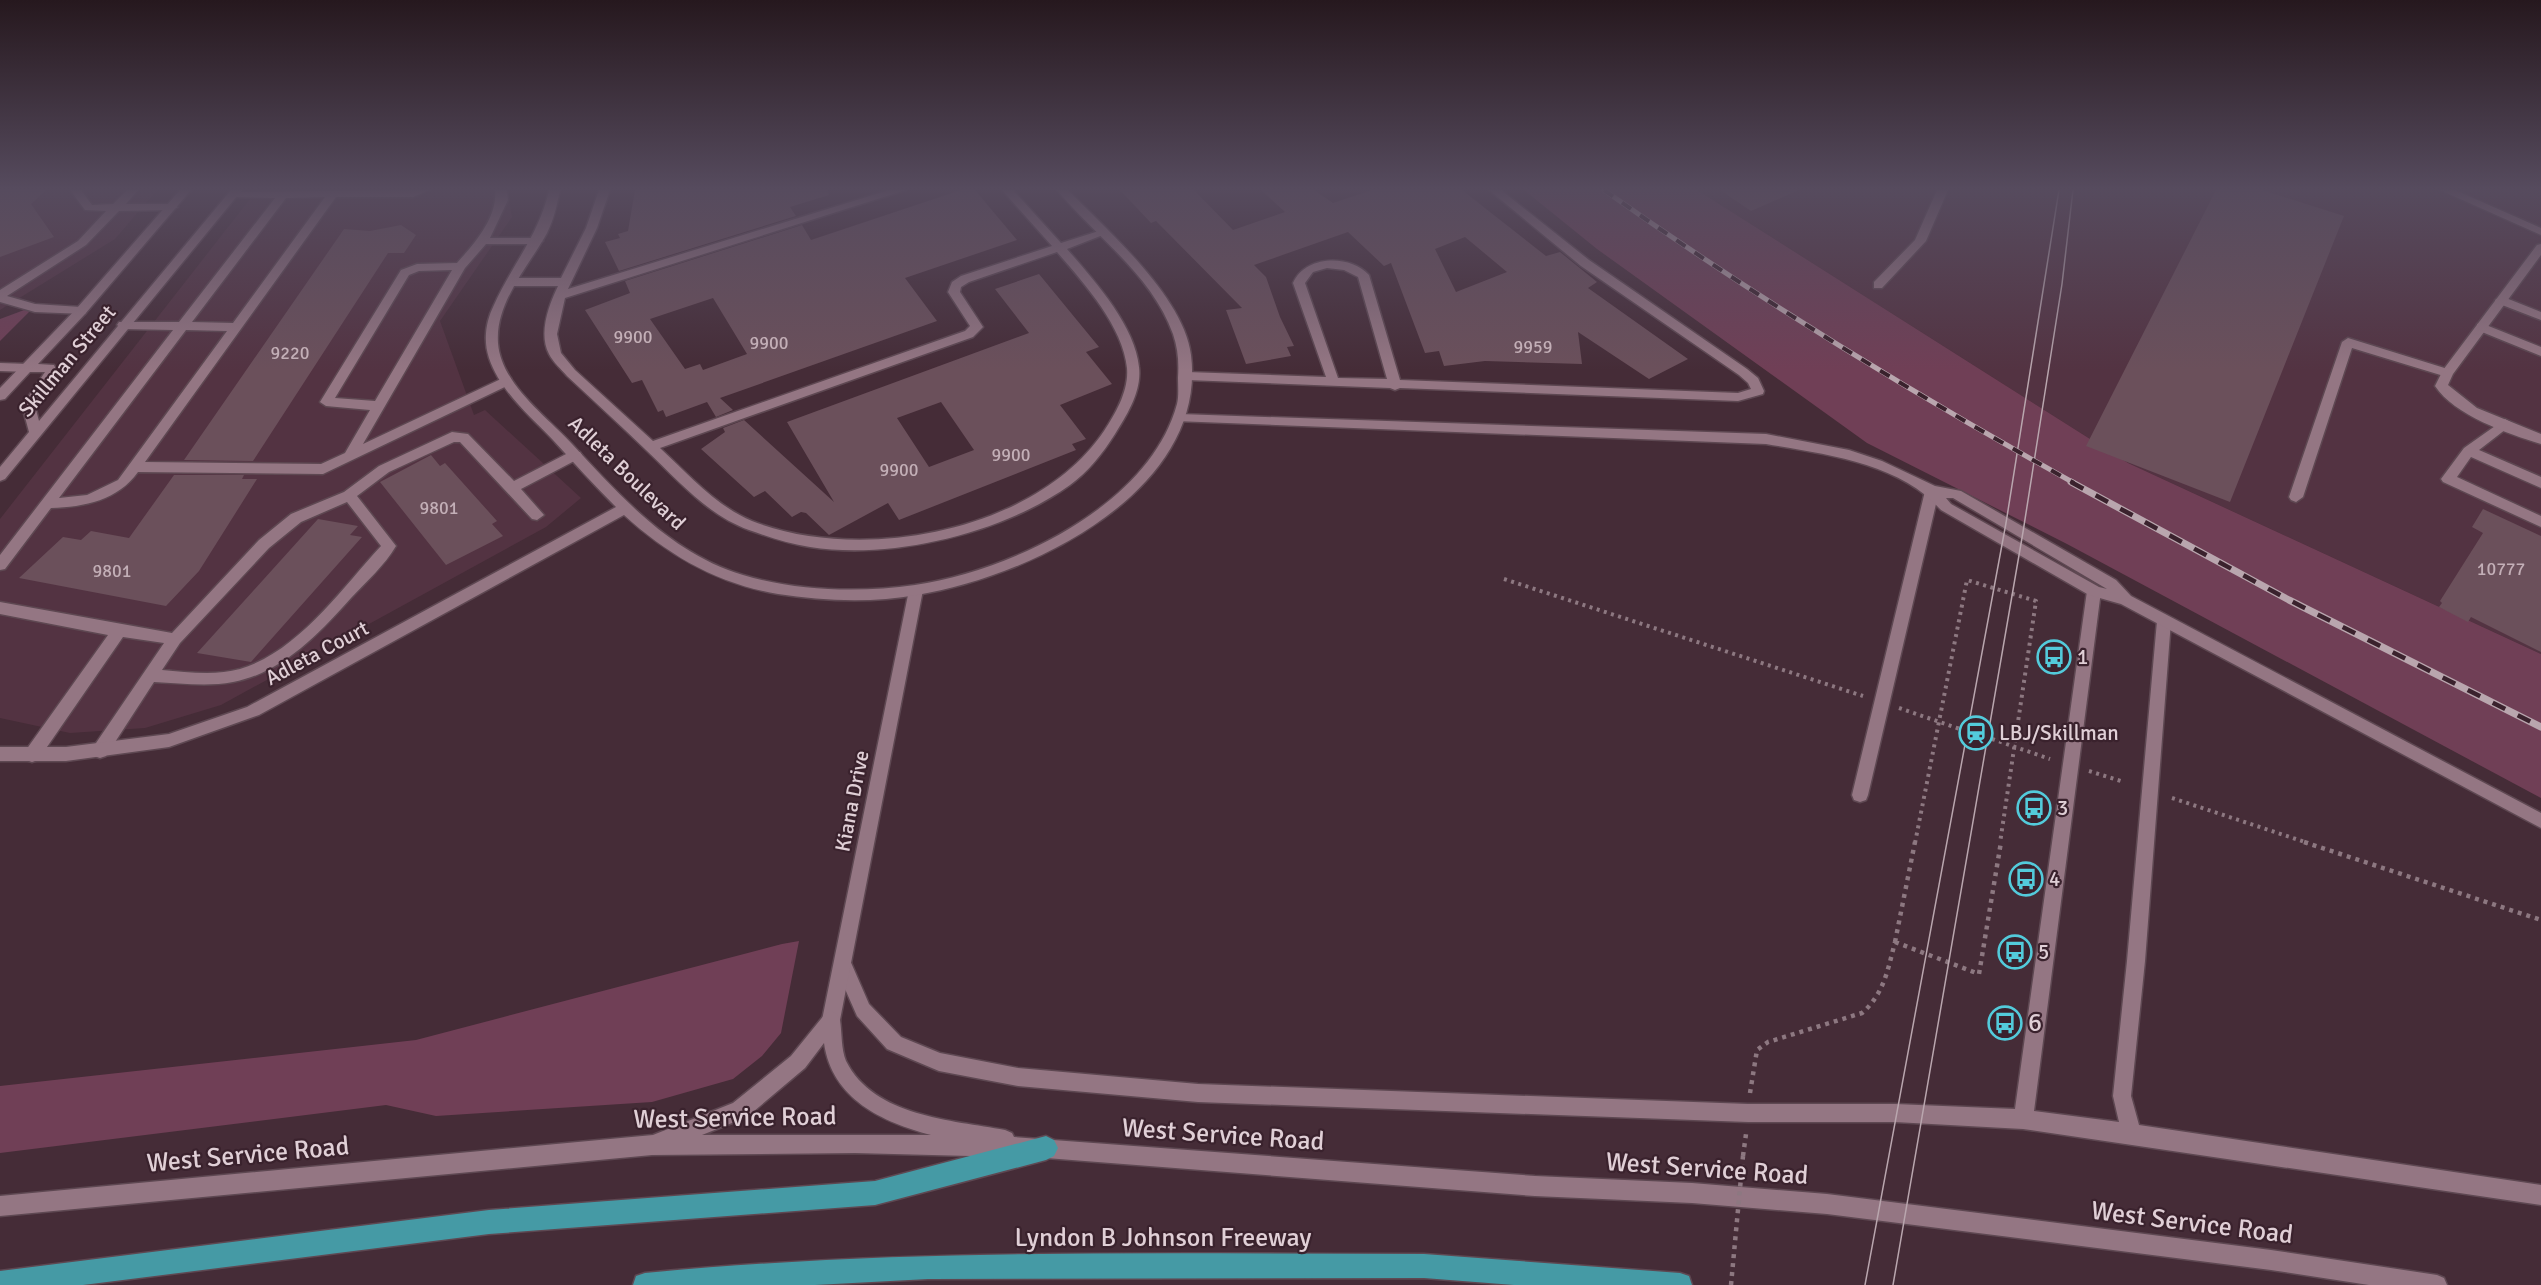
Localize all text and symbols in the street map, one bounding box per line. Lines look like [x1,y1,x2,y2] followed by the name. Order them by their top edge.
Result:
[13,300,121,422] street label: Skillman Street
[614,326,652,348] house number: 9900
[750,332,788,354] house number: 9900
[1514,336,1552,358] house number: 9959
[271,342,309,364] house number: 9220
[563,410,691,536] street label: Adleta Boulevard
[992,444,1030,466] house number: 9900
[880,459,918,481] house number: 9900
[420,497,458,519] house number: 9801
[2477,558,2525,580] house number: 10777
[93,560,131,582] house number: 9801
[261,615,373,691] street label: Adleta Court
[2036,639,2072,675] bus stop icon: 1
[2077,644,2088,670] place label: 1
[1958,715,1994,751] station icon: LBJ/Skillman
[1999,720,2119,746] place label: LBJ/Skillman
[829,748,875,854] street label: Kiana Drive
[2016,790,2052,826] bus stop icon: 3
[2057,795,2068,821] place label: 3
[2008,861,2044,897] bus stop icon: 4
[2049,866,2060,892] place label: 4
[1997,934,2033,970] bus stop icon: 5
[2038,939,2049,965] place label: 5
[1987,1005,2023,1041] bus stop icon: 6
[2028,1007,2042,1039] place label: 6
[633,1100,837,1136] street label: West Service Road
[1121,1112,1325,1158] street label: West Service Road
[145,1130,351,1180] street label: West Service Road
[1605,1146,1809,1192] street label: West Service Road
[2089,1195,2295,1251] street label: West Service Road
[1015,1222,1311,1254] street label: Lyndon B Johnson Freeway

